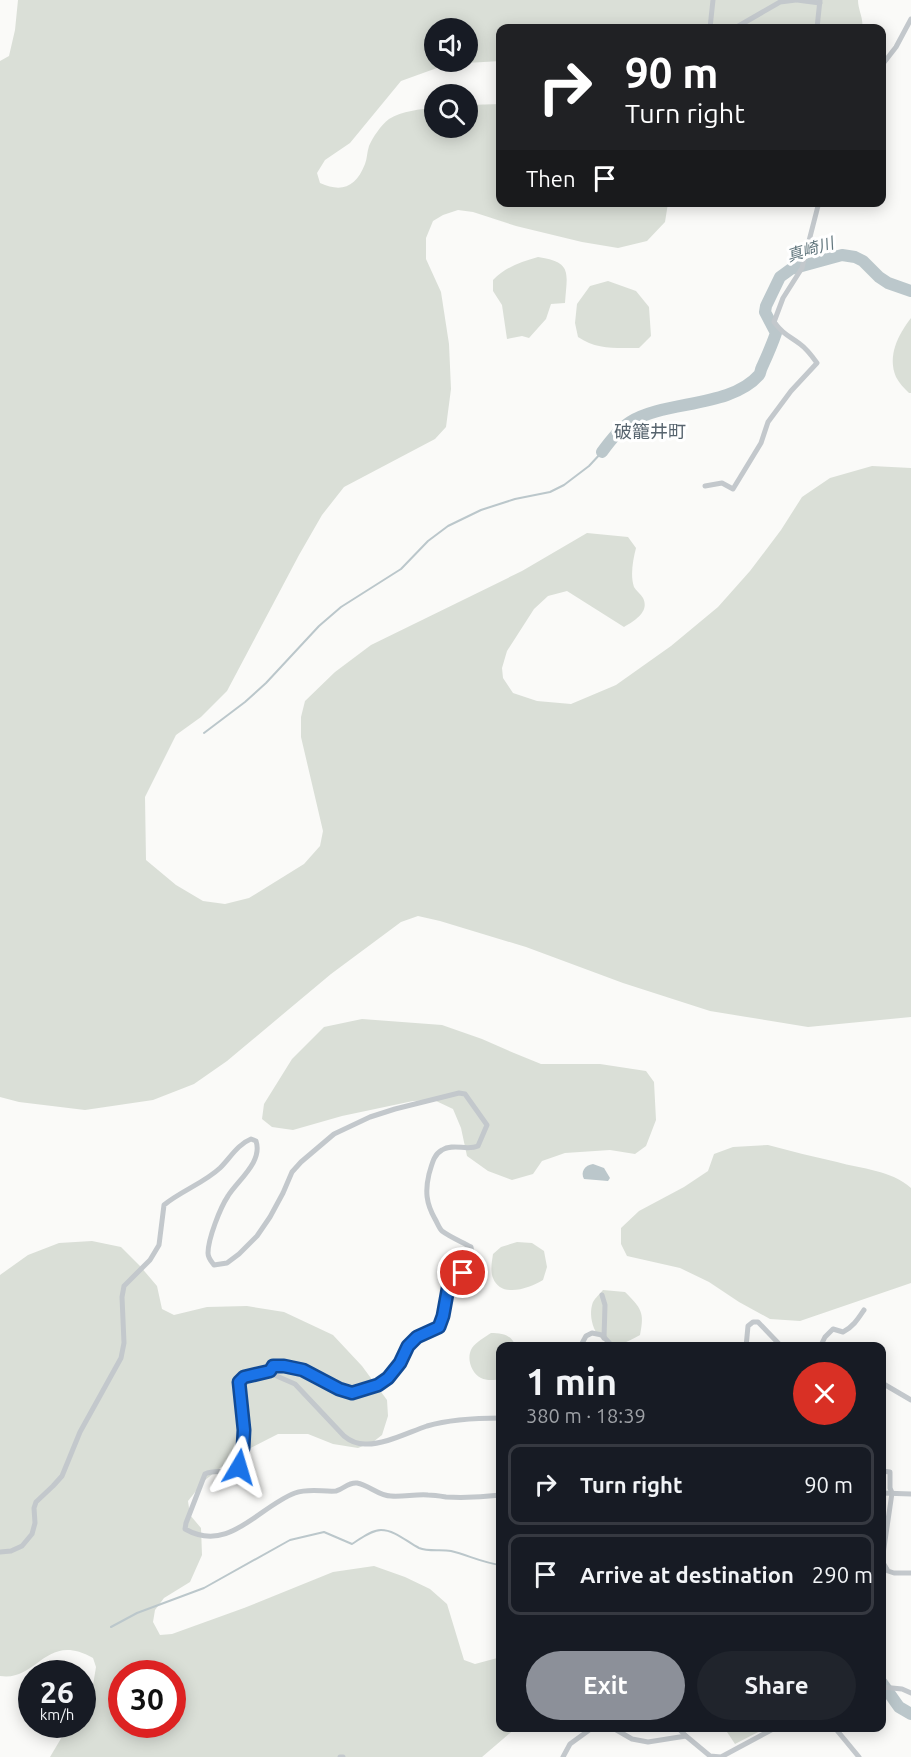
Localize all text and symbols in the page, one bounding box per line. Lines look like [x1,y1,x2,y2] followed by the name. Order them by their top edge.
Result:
[424,18,478,138] map controls
[424,18,478,72] button: sound
[526,48,604,126] icon: right
[625,49,719,96] text: 90 m
[424,84,478,138] button: search
[625,98,745,128] text: Turn right
[588,162,621,195] icon: arrive
[526,166,576,191] text: Then
[784,233,837,265] water label: 真崎川
[614,421,686,441] district label: 破籠井町
[437,1247,488,1298] pin
[446,1256,479,1289] icon: arrive
[526,1361,617,1402] text: 1 min
[793,1362,856,1425] button: close
[526,1404,646,1427] text: 380 m · 18:39
[207,1435,271,1499] position arrow
[529,1468,562,1501] icon: right
[580,1472,682,1497] text: Turn right
[804,1472,853,1497] text: 90 m
[529,1558,562,1591] icon: arrive
[580,1562,794,1587] text: Arrive at destination
[812,1562,873,1587] text: 290 m
[526,1651,685,1720] button: Exit
[697,1651,856,1720] button: Share
[108,1660,186,1738] speed limit sign: 30
[40,1675,74,1709] text: 26
[40,1706,74,1723] text: km/h

